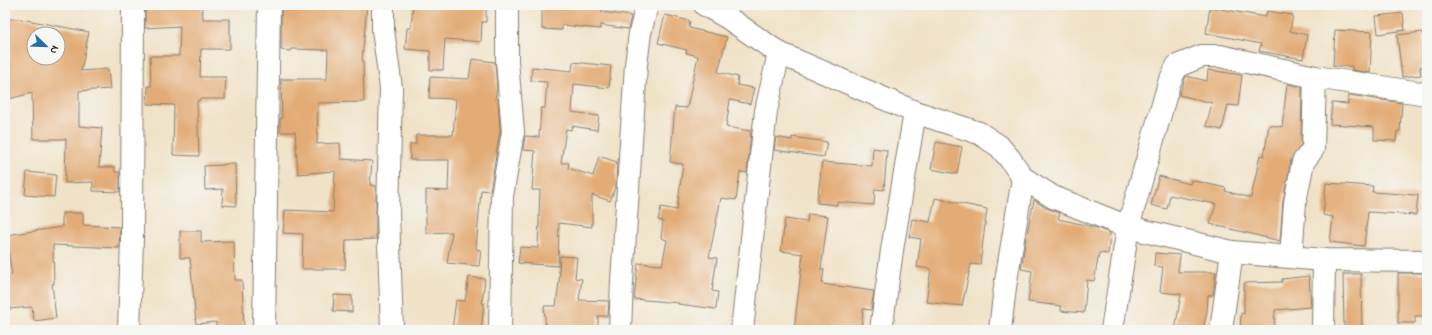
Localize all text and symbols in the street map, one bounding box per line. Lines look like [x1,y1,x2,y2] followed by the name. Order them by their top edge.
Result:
[26,26,66,66] north arrow
[45,43,63,56] text: N

